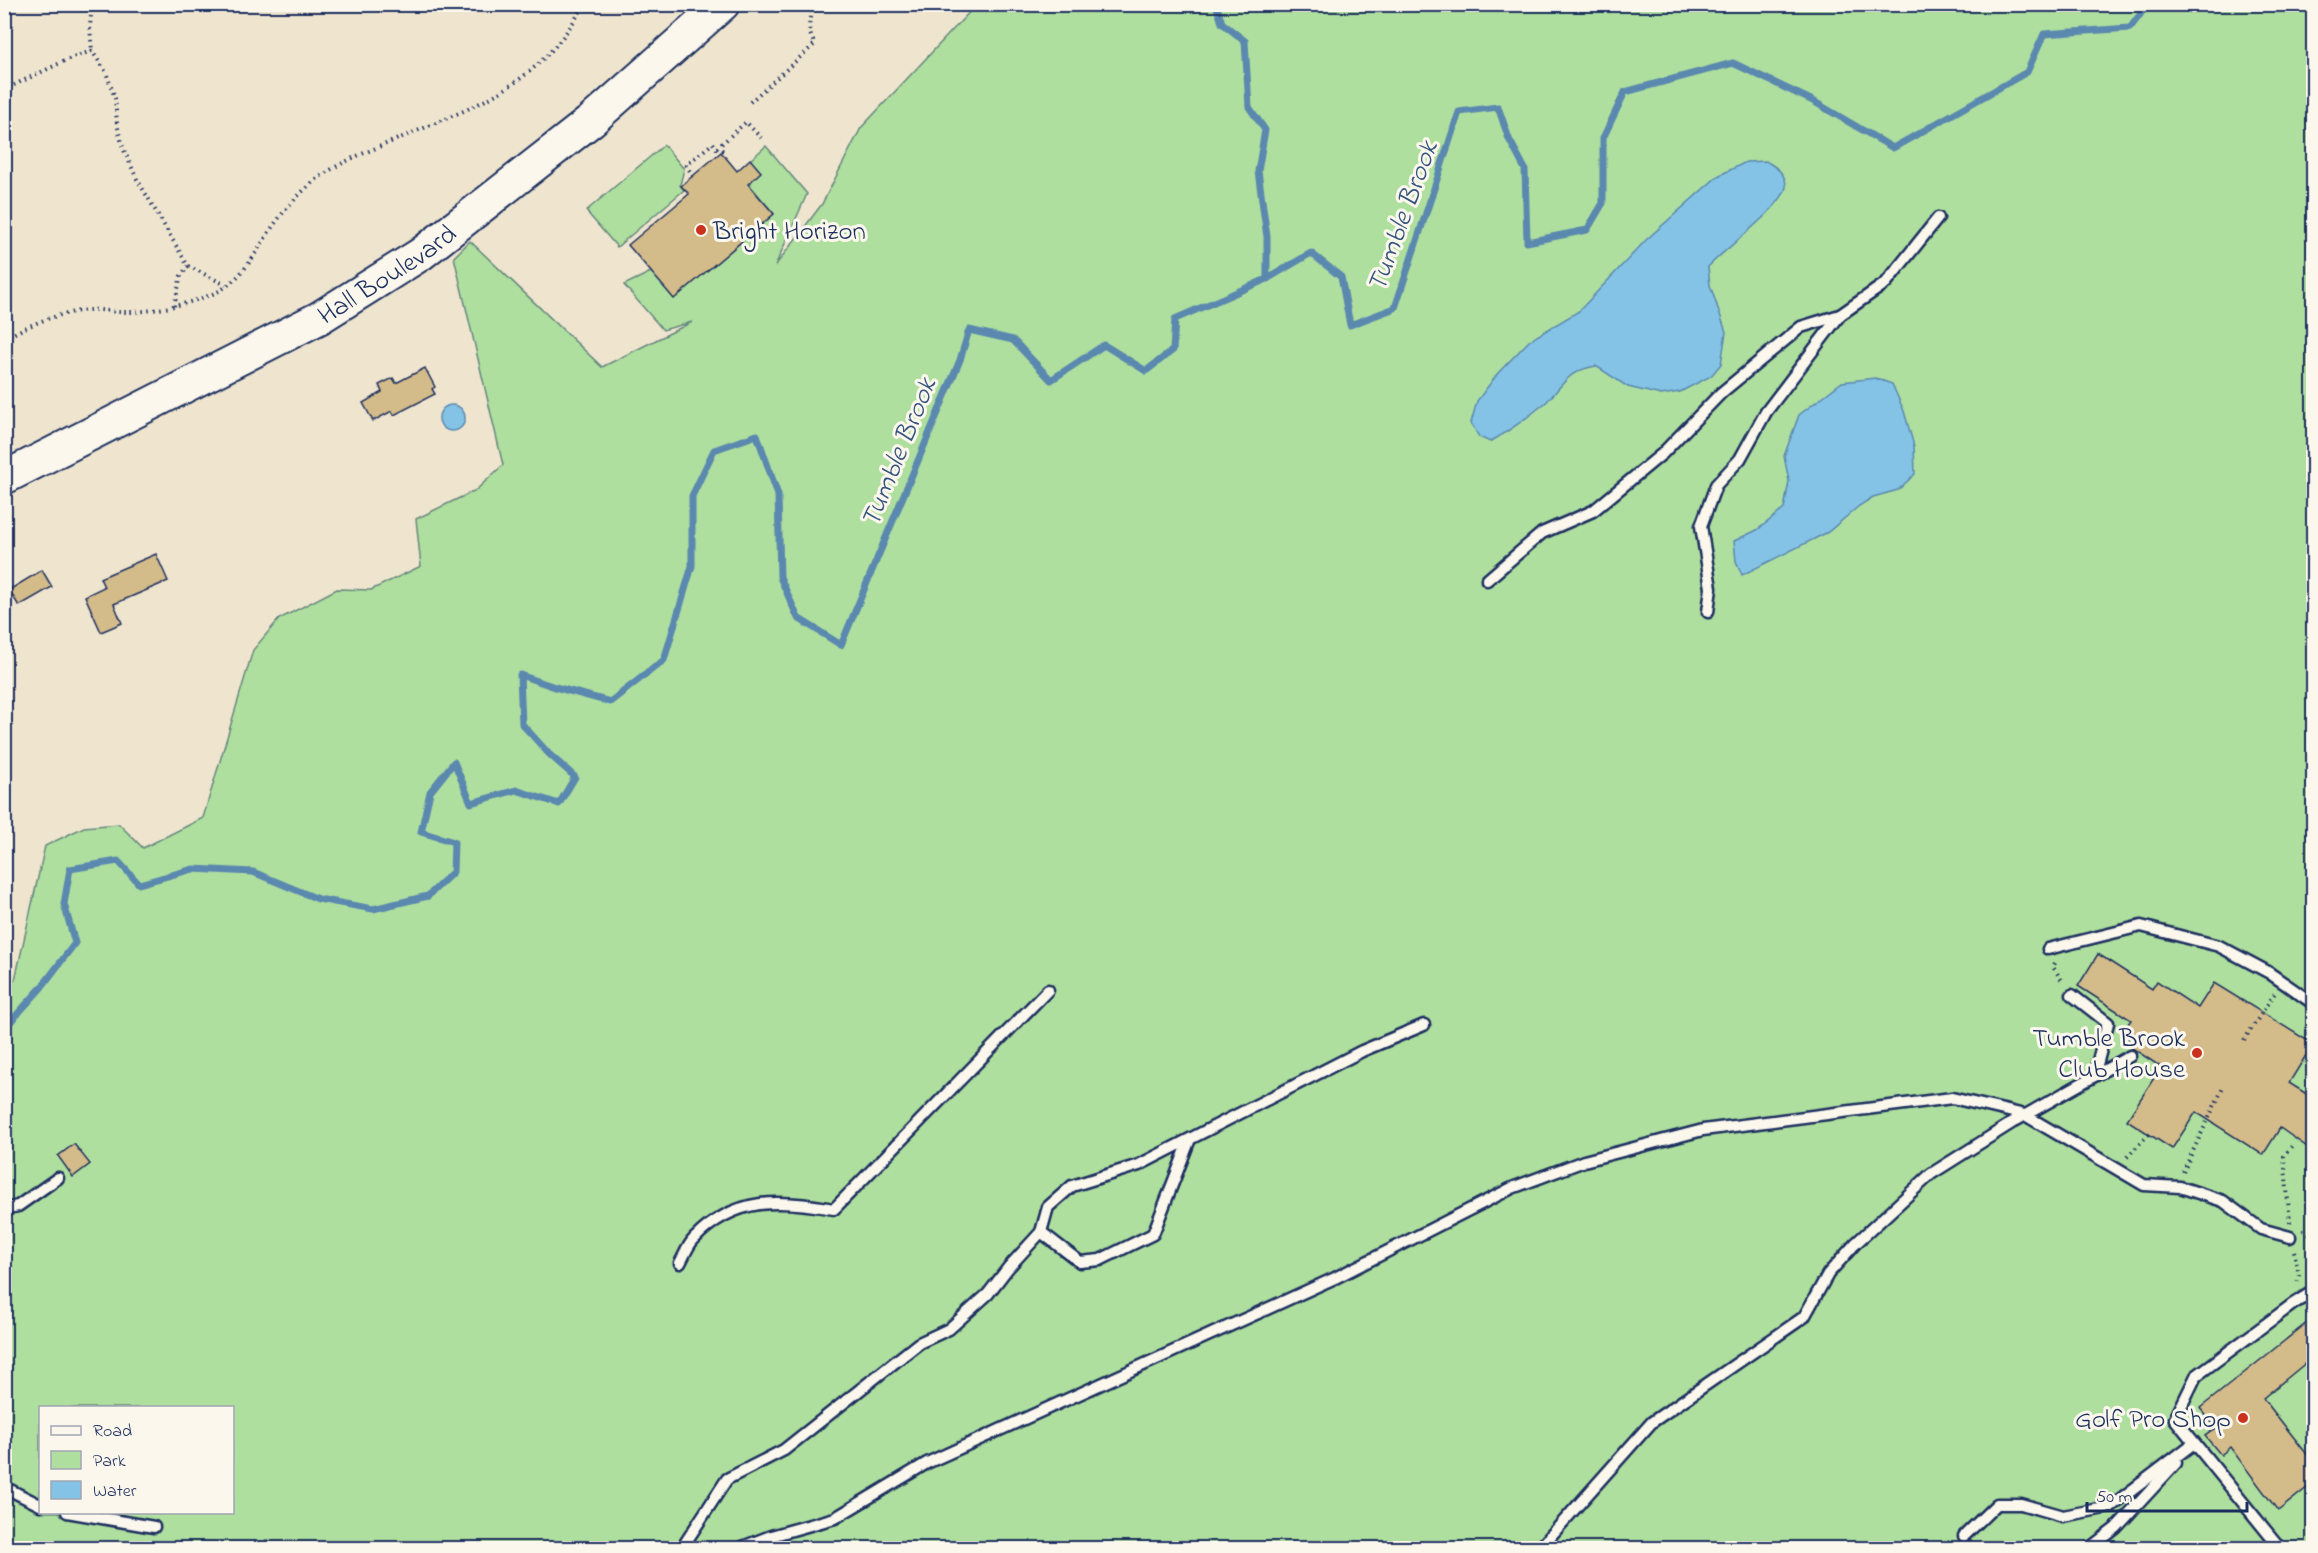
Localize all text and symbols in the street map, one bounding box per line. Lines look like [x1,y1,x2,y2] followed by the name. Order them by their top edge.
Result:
[1358,134,1451,299] water label: Tumble Brook
[712,213,866,252] place label: Bright Horizon
[311,216,466,336] street label: Hall Boulevard
[694,223,708,237] marker: Bright Horizon
[852,371,950,534] water label: Tumble Brook
[2032,1020,2186,1090] place label: Tumble Brook Club House
[2190,1046,2204,1060] marker: Tumble Brook Club House
[2075,1401,2231,1440] place label: Golf Pro Shop
[39,1406,234,1514] legend
[2236,1411,2250,1425] marker: Golf Pro Shop
[93,1419,132,1445] text: Road
[93,1449,126,1475] text: Park
[2087,1475,2248,1513] scale bar
[93,1479,137,1505] text: Water
[2096,1485,2133,1511] text: 50 m

